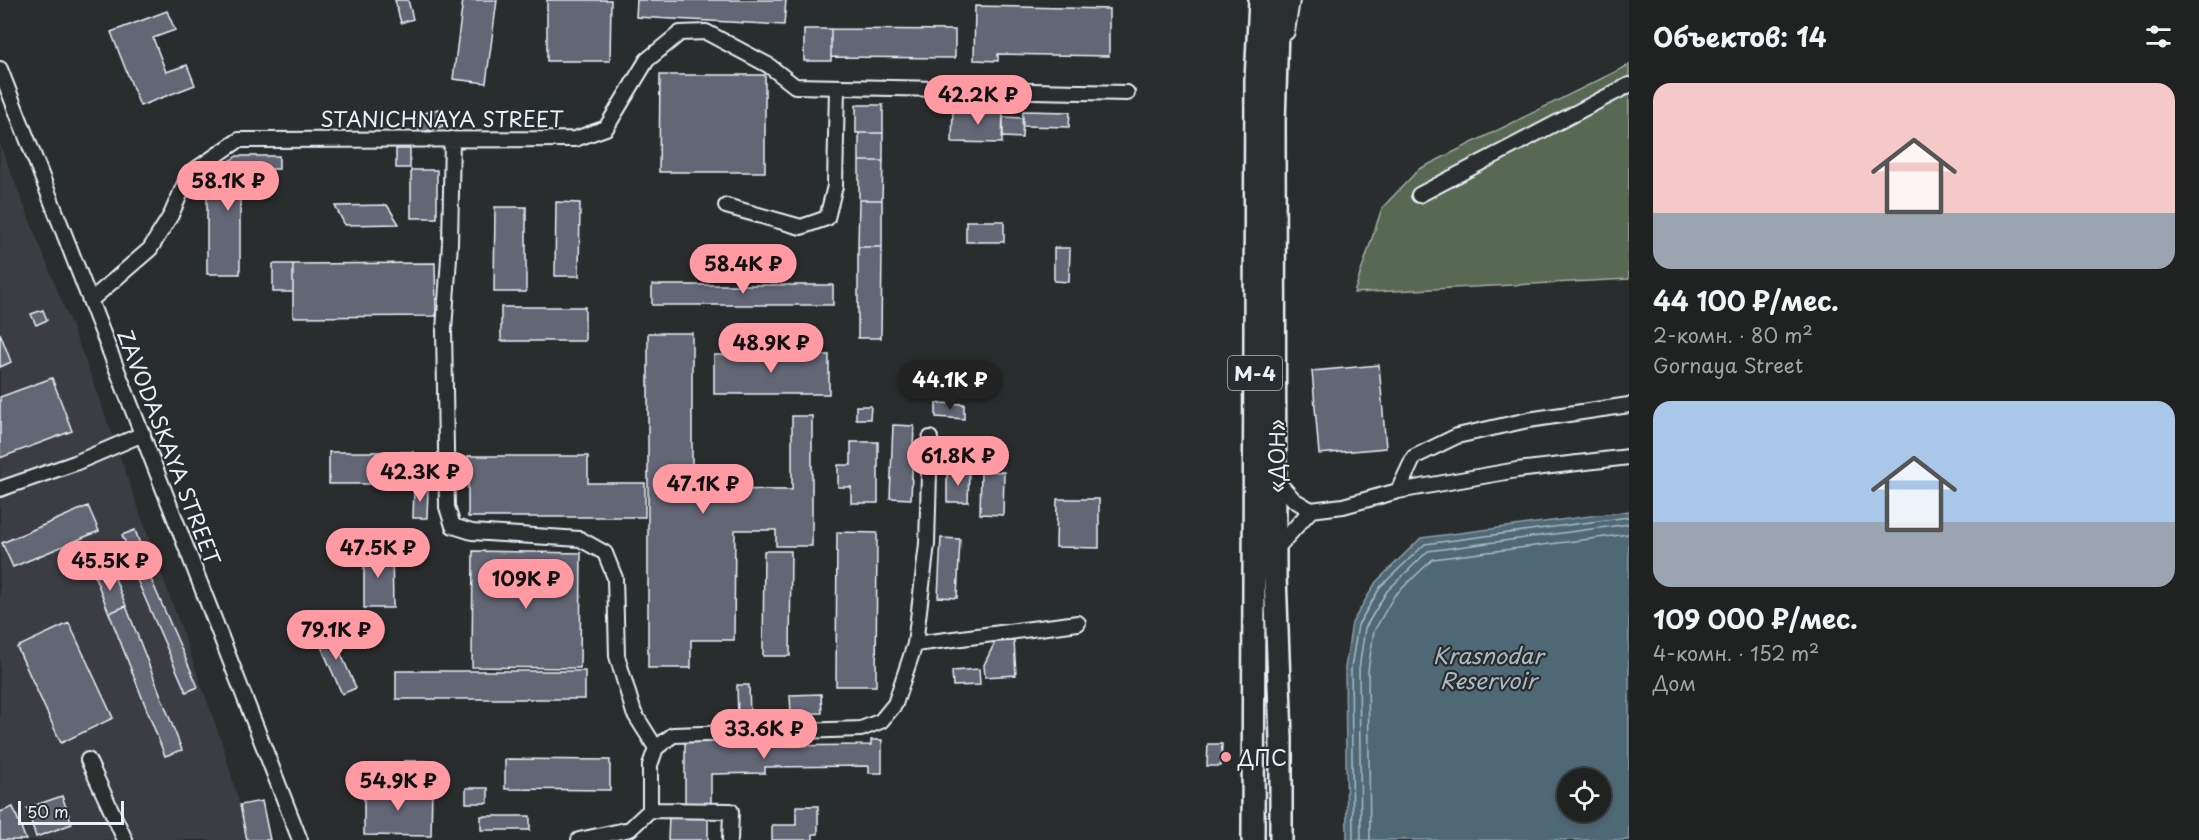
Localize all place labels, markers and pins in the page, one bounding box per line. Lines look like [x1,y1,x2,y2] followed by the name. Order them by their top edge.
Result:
[923,75,1033,126] pin: 42.2K ₽
[173,161,283,212] pin: 58.1K ₽
[688,244,798,295] pin: 58.4K ₽
[716,323,826,374] pin: 48.9K ₽
[895,360,1005,411] pin: 44.1K ₽
[903,436,1013,487] pin: 61.8K ₽
[365,452,475,503] pin: 42.3K ₽
[648,464,758,515] pin: 47.1K ₽
[323,528,433,579] pin: 47.5K ₽
[55,541,165,592] pin: 45.5K ₽
[477,559,575,610] pin: 109K ₽
[281,610,391,661] pin: 79.1K ₽
[709,709,819,760] pin: 33.6K ₽
[1237,741,1287,773] place label: ДПС
[1219,750,1233,764] marker: ДПС
[343,761,453,812] pin: 54.9K ₽

